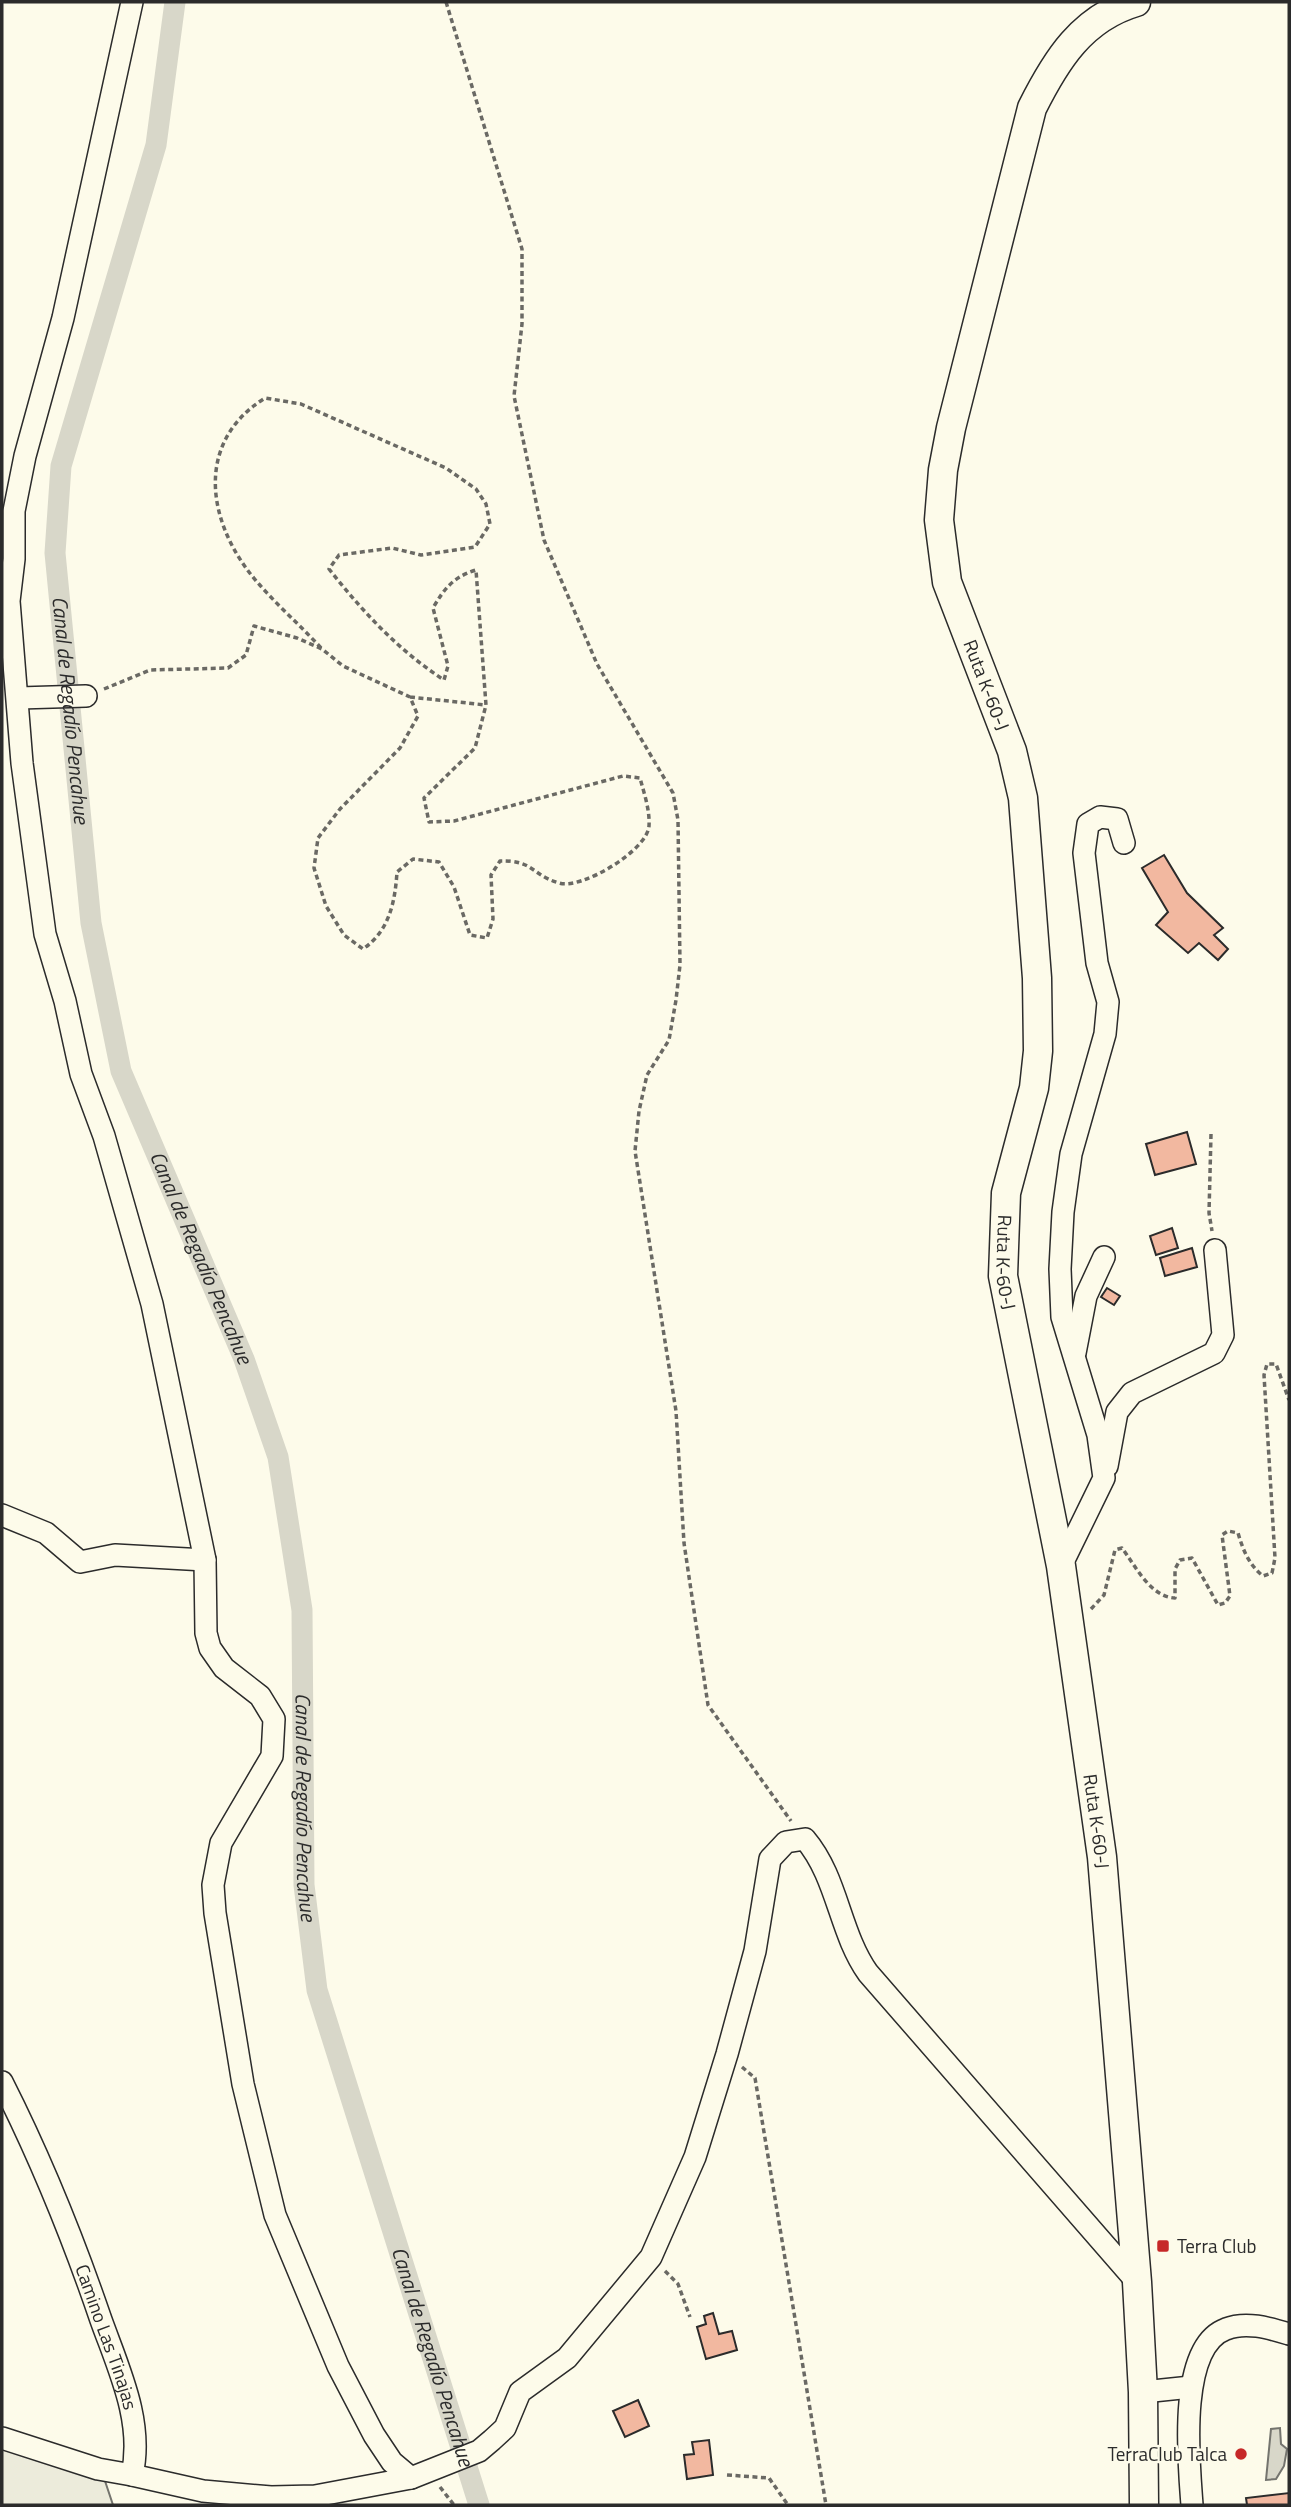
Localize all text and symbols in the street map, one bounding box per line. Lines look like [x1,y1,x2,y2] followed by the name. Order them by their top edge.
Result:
[44,595,98,827] water label: Canal de Regadío Pencahue
[956,635,1018,734] street label: Ruta K-60-J
[142,1146,262,1370] water label: Canal de Regadío Pencahue
[989,1214,1024,1312] street label: Ruta K-60-J
[288,1693,326,1924] water label: Canal de Regadío Pencahue
[1076,1772,1118,1869] street label: Ruta K-60-J
[1177,2231,1257,2260] place label: Terra Club
[1155,2238,1171,2254] marker: Terra Club
[384,2243,483,2472] water label: Canal de Regadío Pencahue
[68,2260,146,2413] street label: Camino Las Tinajas
[1107,2439,1227,2468] place label: TerraClub Talca
[1233,2446,1249,2462] marker: TerraClub Talca

